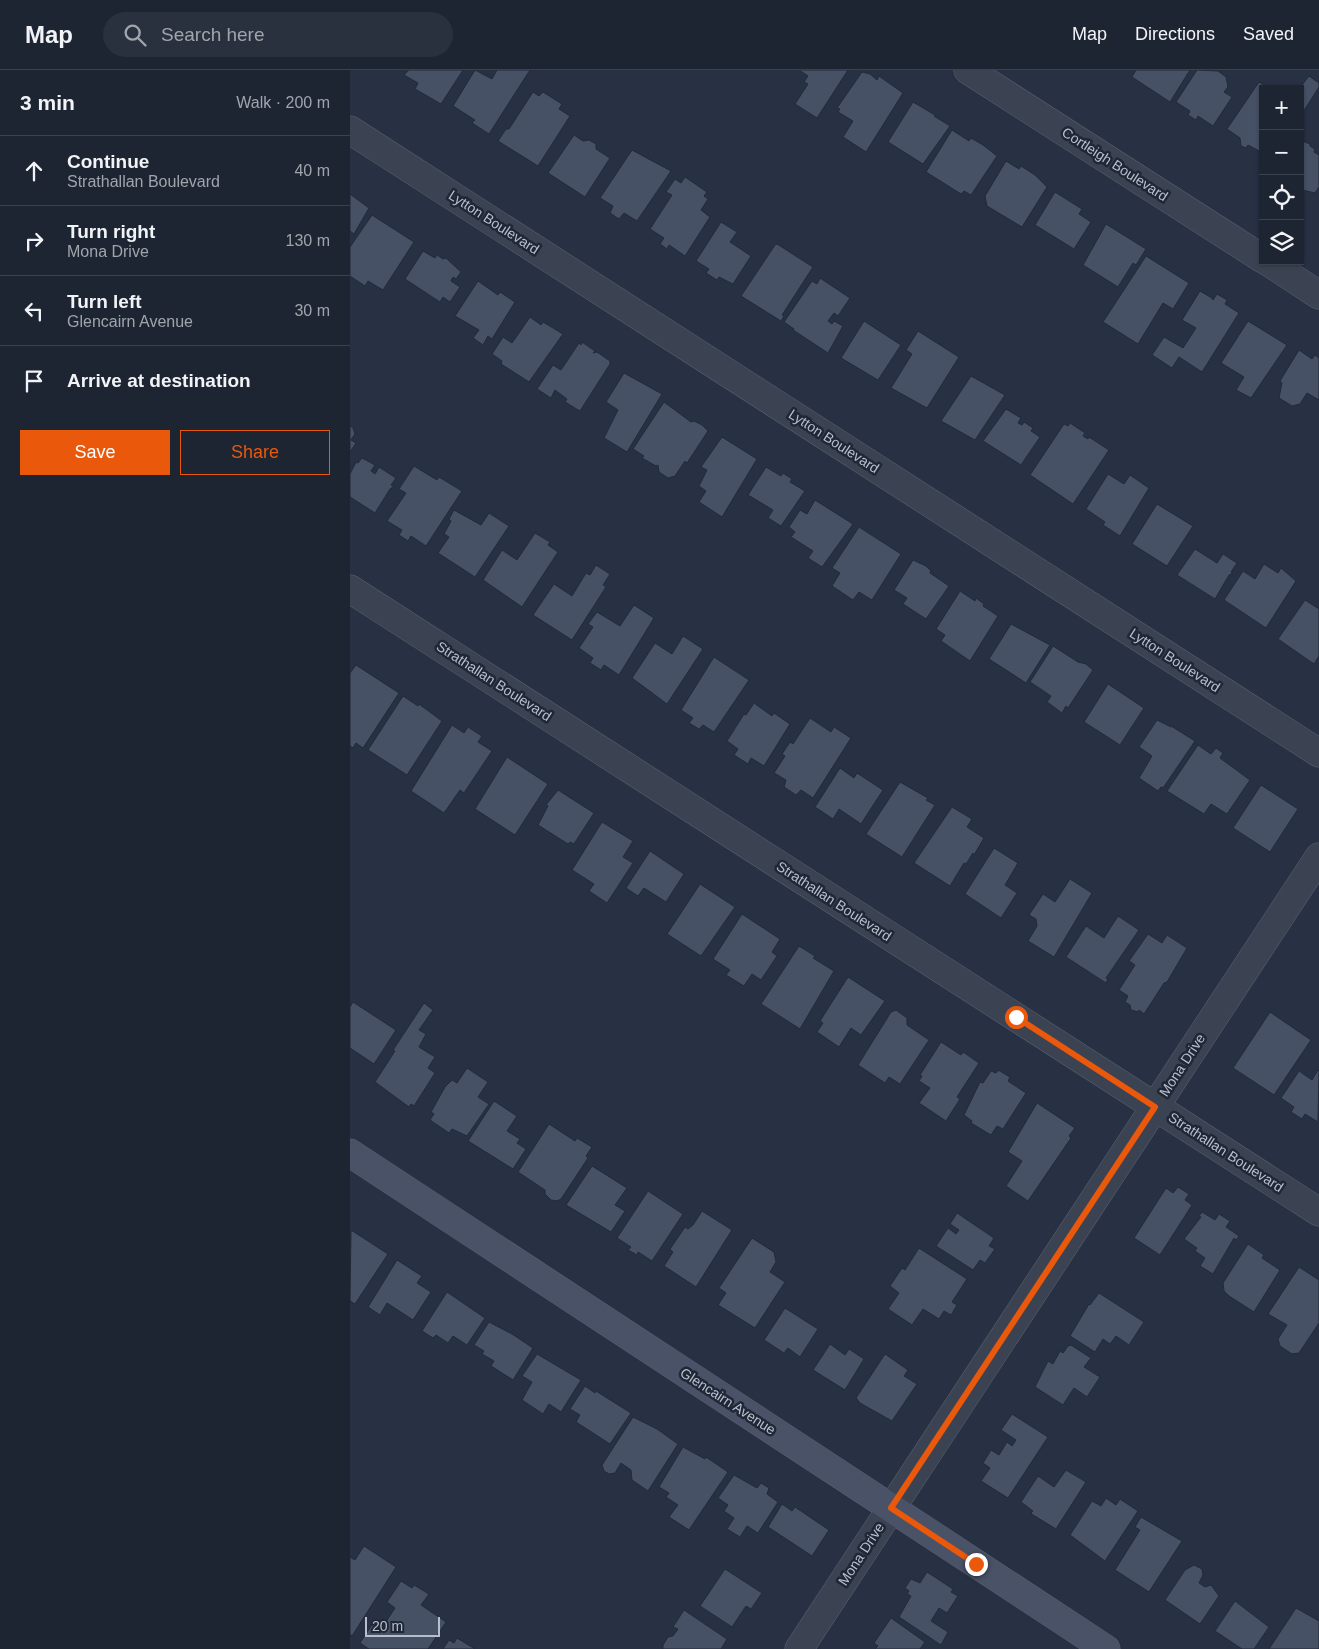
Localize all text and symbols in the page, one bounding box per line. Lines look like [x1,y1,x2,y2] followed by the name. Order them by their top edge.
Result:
[103,12,453,57] search box
[25,21,73,48] text: Map
[121,21,149,49] icon: search
[161,24,265,45] text: Search here
[1072,24,1107,44] text: Map
[1135,24,1215,44] text: Directions
[1243,24,1294,44] text: Saved
[1259,85,1304,265] map controls
[1259,85,1304,130] button: +
[20,91,75,114] text: 3 min
[236,94,330,111] text: Walk · 200 m
[1059,124,1171,204] street label: Cortleigh Boulevard
[1259,130,1304,175] button: −
[67,151,149,172] text: Continue
[20,157,48,185] icon: ahead
[294,162,330,179] text: 40 m
[67,173,220,190] text: Strathallan Boulevard
[1259,175,1304,220] button: locate
[446,187,542,257] street label: Lytton Boulevard
[1259,220,1304,265] button: layers
[67,221,155,242] text: Turn right
[20,227,48,255] icon: right
[286,232,330,249] text: 130 m
[67,243,149,260] text: Mona Drive
[67,291,142,312] text: Turn left
[20,297,48,325] icon: left
[294,302,330,319] text: 30 m
[67,313,193,330] text: Glencairn Avenue
[20,367,48,395] icon: arrive
[67,370,251,391] text: Arrive at destination
[786,406,882,476] street label: Lytton Boulevard
[20,430,170,475] button: Save
[180,430,330,475] button: Share
[1127,625,1223,695] street label: Lytton Boulevard
[434,638,554,724] street label: Strathallan Boulevard
[774,858,894,944] street label: Strathallan Boulevard
[1005,1006,1028,1029] route start
[1156,1030,1208,1099] street label: Mona Drive
[1166,1109,1286,1195] street label: Strathallan Boulevard
[677,1364,779,1438] street label: Glencairn Avenue
[835,1519,887,1588] street label: Mona Drive
[965,1553,988,1576] route end
[365,1614,440,1637] scale bar
[372,1618,403,1634] text: 20 m

